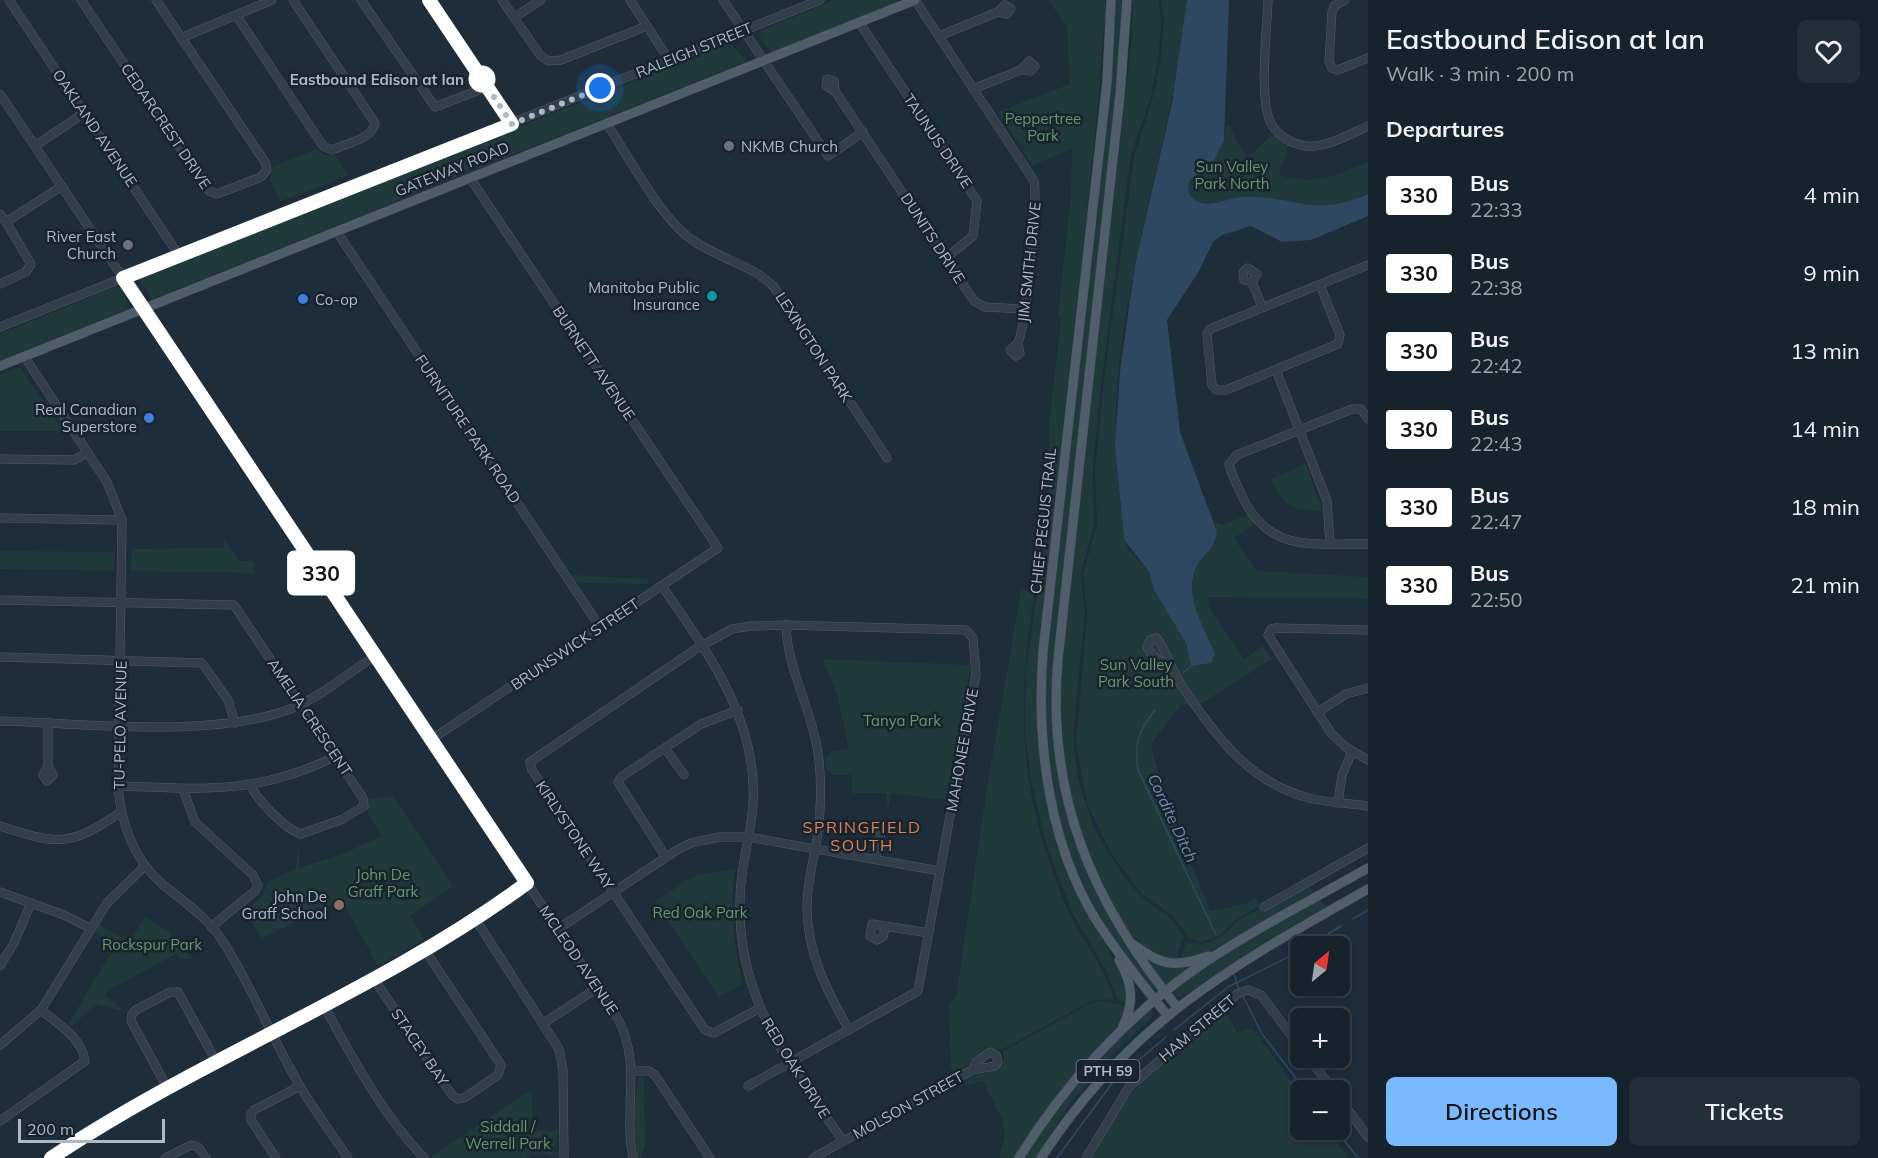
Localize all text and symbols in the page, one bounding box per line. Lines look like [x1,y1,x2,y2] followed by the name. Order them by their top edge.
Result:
[633,18,755,82] street label: RALEIGH STREET
[1797,20,1860,83] button: heart
[1386,21,1705,56] text: Eastbound Edison at Ian
[117,60,215,193] street label: CEDARCREST DRIVE
[1386,61,1574,86] text: Walk · 3 min · 200 m
[49,66,141,191] street label: OAKLAND AVENUE
[469,66,495,92] marker: Eastbound Edison at Ian
[290,70,464,89] place label: Eastbound Edison at Ian
[585,73,615,103] your location
[899,90,977,192] street label: TAUNUS DRIVE
[1005,109,1081,145] park label: Peppertree Park
[1386,115,1504,143] text: Departures
[392,137,512,201] street label: GATEWAY ROAD
[741,137,838,156] place label: NKMB Church
[722,139,736,153] marker: NKMB Church
[1194,157,1270,193] park label: Sun Valley Park North
[1470,169,1509,197] text: Bus
[1804,181,1860,209] text: 4 min
[1400,182,1438,208] text: 330
[897,189,969,287] street label: DUNITS DRIVE
[1470,197,1523,222] text: 22:33
[1013,201,1045,323] street label: JIM SMITH DRIVE
[46,227,116,263] place label: River East Church
[121,238,135,252] marker: River East Church
[1470,247,1509,275] text: Bus
[1804,259,1860,287] text: 9 min
[1400,260,1438,286] text: 330
[1470,275,1523,300] text: 22:38
[588,278,700,314] place label: Manitoba Public Insurance
[771,288,857,406] street label: LEXINGTON PARK
[705,289,719,303] marker: Manitoba Public Insurance
[315,290,358,309] place label: Co-op
[296,292,310,306] marker: Co-op
[549,302,639,424] street label: BURNETT AVENUE
[1470,325,1509,353] text: Bus
[1790,337,1860,365] text: 13 min
[1400,338,1438,364] text: 330
[411,351,525,507] street label: FURNITURE PARK ROAD
[1470,353,1523,378] text: 22:42
[35,400,137,436] place label: Real Canadian Superstore
[1470,403,1509,431] text: Bus
[142,411,156,425] marker: Real Canadian Superstore
[1790,415,1860,443] text: 14 min
[1400,416,1438,442] text: 330
[1470,431,1523,456] text: 22:43
[1026,447,1060,595] street label: CHIEF PEGUIS TRAIL
[1470,481,1509,509] text: Bus
[1790,493,1860,521] text: 18 min
[1400,494,1438,520] text: 330
[1470,509,1523,534] text: 22:47
[286,554,356,592] line badge: 330
[1470,559,1509,587] text: Bus
[302,560,340,586] text: 330
[1790,571,1860,599] text: 21 min
[1400,572,1438,598] text: 330
[1470,587,1523,612] text: 22:50
[507,594,643,694] street label: BRUNSWICK STREET
[264,655,356,779] street label: AMELIA CRESCENT
[1098,655,1174,691] park label: Sun Valley Park South
[109,660,131,789] street label: TU-PELO AVENUE
[942,687,982,813] street label: MAHONEE DRIVE
[863,711,941,730] park label: Tanya Park
[1144,770,1202,866] water label: Cordite Ditch
[532,777,619,894] street label: KIRLYSTONE WAY
[803,817,921,855] district label: SPRINGFIELD SOUTH
[348,865,419,901] park label: John De Graff Park
[242,887,327,923] place label: John De Graff School
[332,898,346,912] marker: John De Graff School
[536,902,623,1018] street label: MCLEOD AVENUE
[652,903,748,922] park label: Red Oak Park
[102,935,202,954] park label: Rockspur Park
[1290,936,1350,996] north arrow
[1290,936,1350,1140] map controls
[1155,990,1239,1066] street label: HAM STREET
[387,1005,453,1090] street label: STACEY BAY
[1290,1008,1350,1068] button: +
[757,1014,835,1122] street label: RED OAK DRIVE
[1076,1060,1140,1082] road number: PTH 59
[849,1067,967,1143] street label: MOLSON STREET
[1386,1077,1617,1146] button: Directions
[1629,1077,1860,1146] button: Tickets
[1290,1080,1350,1140] button: −
[18,1116,165,1144] scale bar
[465,1117,551,1153] park label: Siddall / Werrell Park
[27,1119,74,1139] text: 200 m

